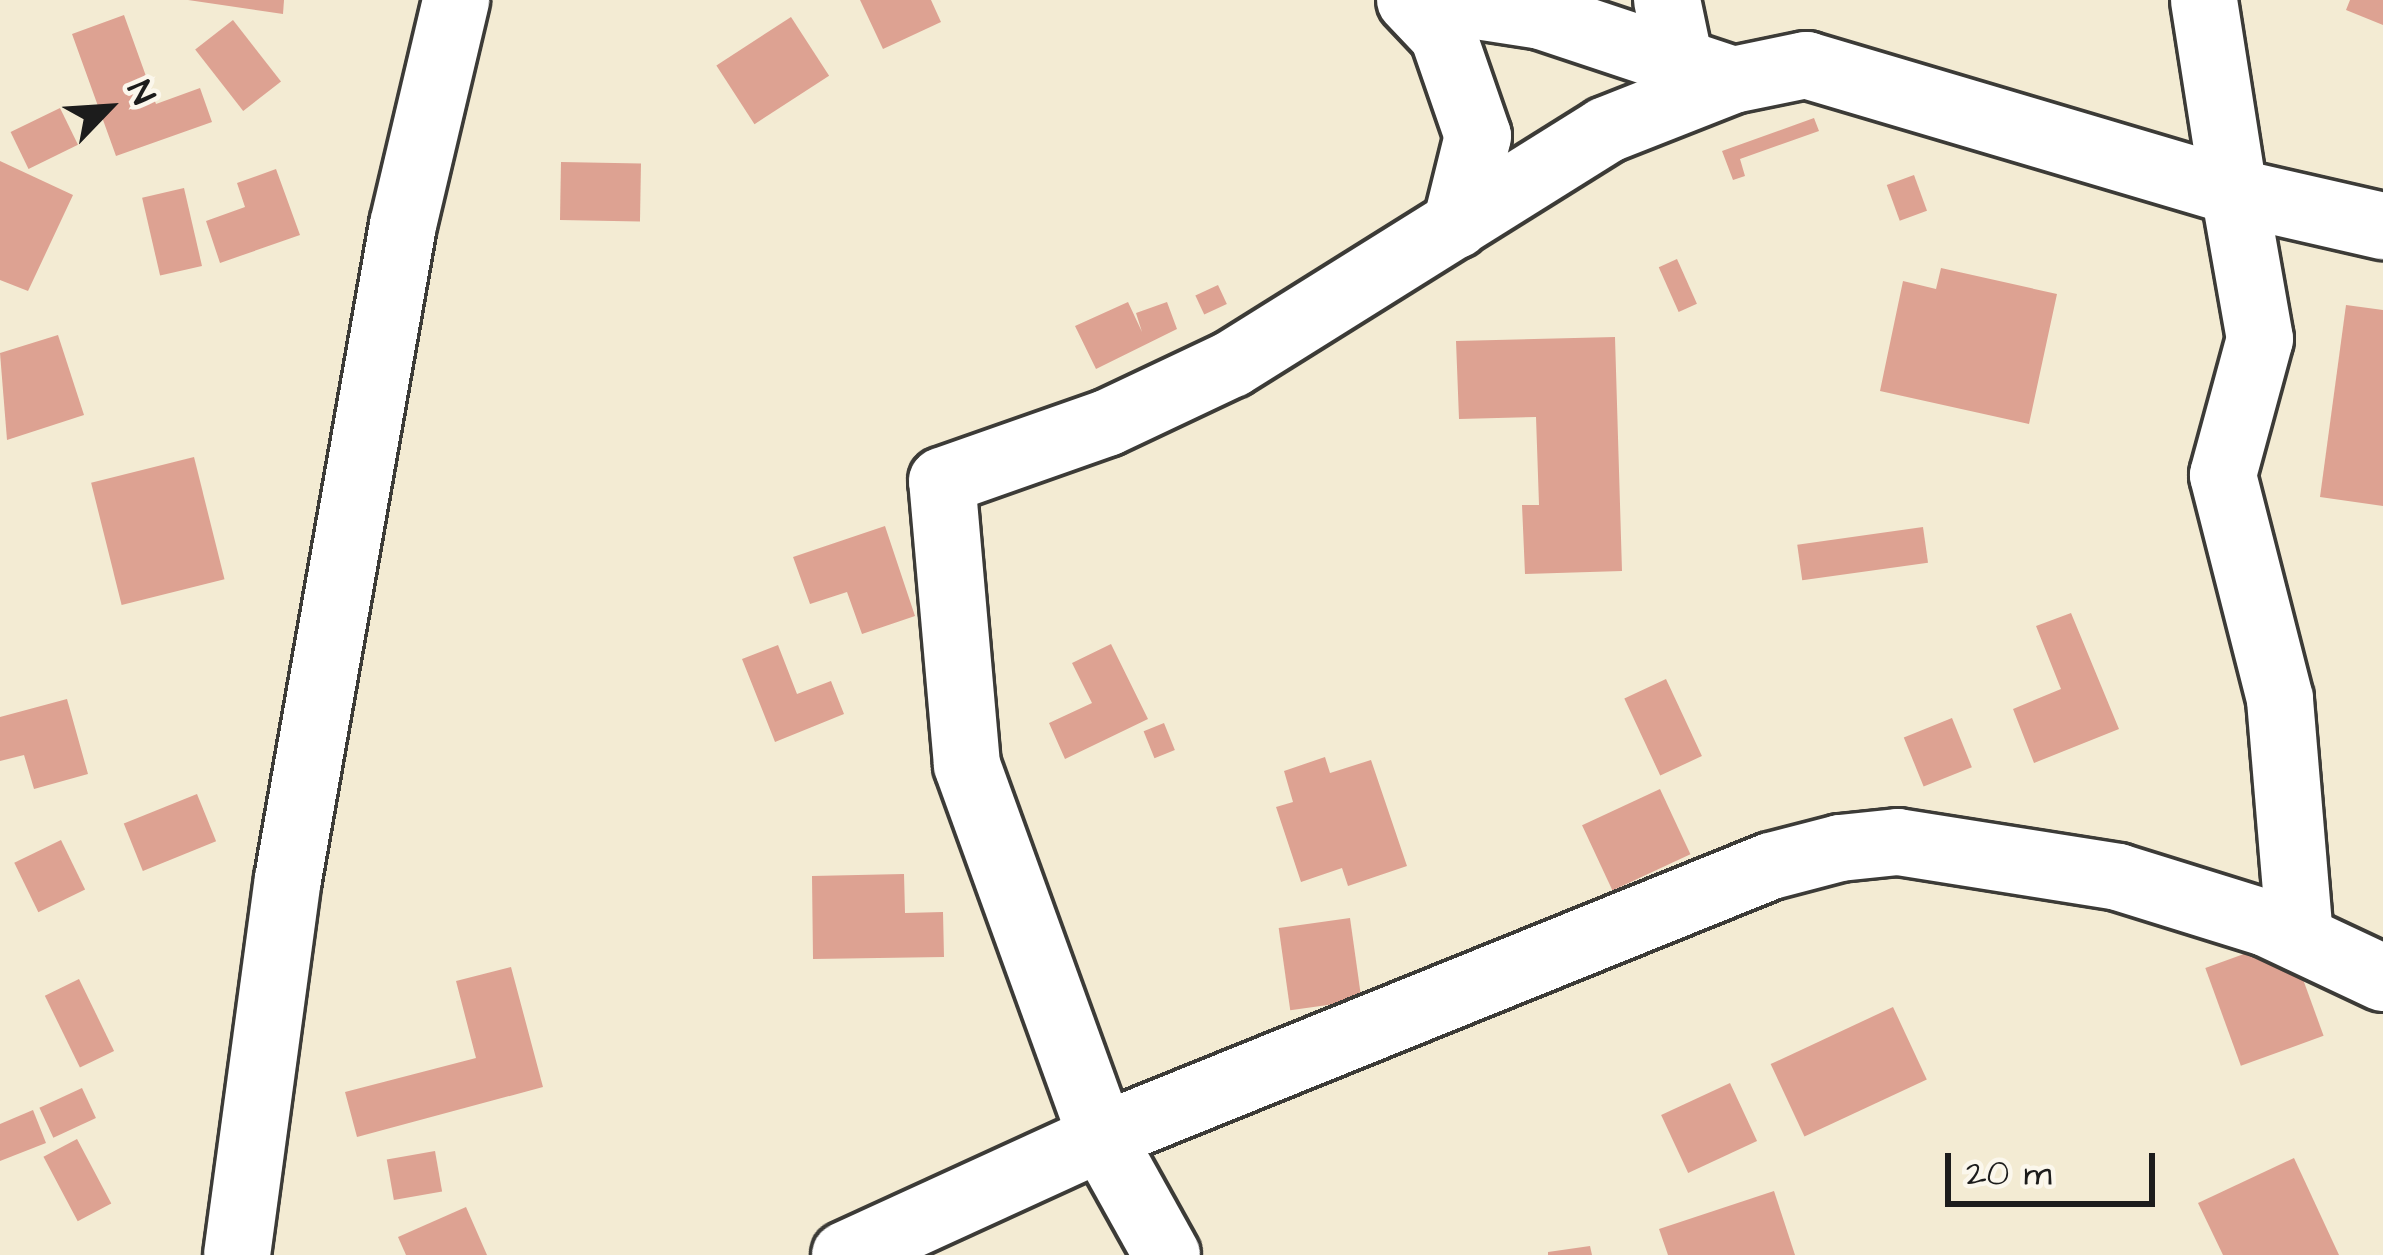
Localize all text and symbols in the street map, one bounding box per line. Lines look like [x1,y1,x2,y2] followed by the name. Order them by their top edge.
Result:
[48,48,168,168] north arrow
[115,74,166,112] text: N
[1951,1129,2161,1203] scale bar
[1966,1148,2052,1199] text: 20 m

